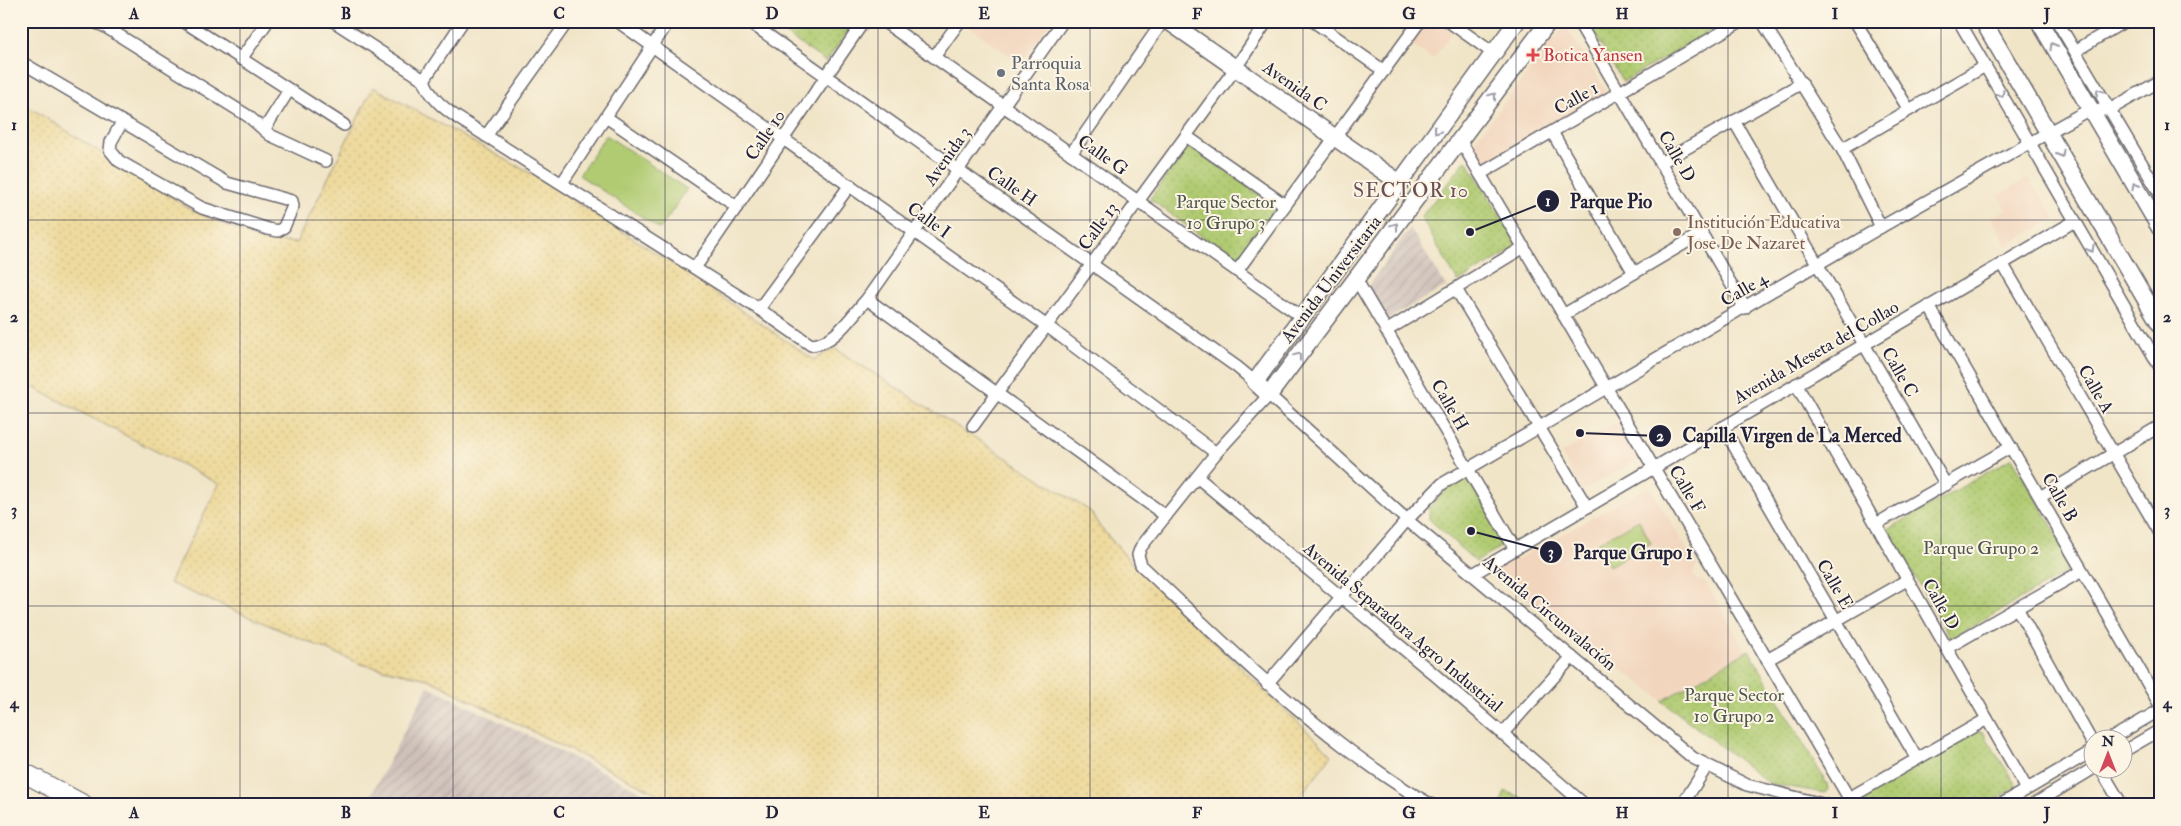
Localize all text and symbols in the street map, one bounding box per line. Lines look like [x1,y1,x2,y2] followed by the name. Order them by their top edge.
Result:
[128,4,140,24] text: A
[341,4,351,24] text: B
[553,4,565,24] text: C
[765,4,779,24] text: D
[978,4,990,24] text: E
[1192,4,1202,24] text: F
[1402,4,1416,24] text: G
[1615,4,1629,24] text: H
[1832,4,1839,24] text: I
[2043,4,2051,25] text: J
[2049,42,2059,51] one-way arrow
[1543,44,1643,67] place label: Botica Yansen
[1527,49,1539,61] marker: Botica Yansen
[1011,52,1090,96] place label: Parroquia Santa Rosa
[1257,55,1331,117] street label: Avenida C
[995,67,1007,79] marker: Parroquia Santa Rosa
[1550,77,1603,120] street label: Calle 1
[1994,88,2004,97] one-way arrow
[2095,88,2105,97] one-way arrow
[1487,92,1496,102] one-way arrow
[740,105,791,165] street label: Calle 10
[11,115,17,135] text: 1
[2164,115,2170,135] text: 1
[918,122,976,191] street label: Avenida 3
[1434,126,1443,135] one-way arrow
[1653,126,1700,186] street label: Calle D
[1073,130,1132,181] street label: Calle G
[2055,149,2065,158] one-way arrow
[982,161,1041,212] street label: Calle H
[1353,178,1469,203] district label: SECTOR 10
[2132,182,2142,191] one-way arrow
[1535,184,1662,218] callout: Parque Pio
[1570,190,1652,215] text: Parque Pio
[1176,191,1276,235] park label: Parque Sector 10 Grupo 3
[1545,192,1551,211] text: 1
[902,197,955,244] street label: Calle I
[1073,198,1124,255] street label: Calle 13
[1275,211,1387,348] street label: Avenida Universitaria
[1686,211,1841,255] place label: Institución Educativa Jose De Nazaret
[1390,223,1398,232] one-way arrow
[1671,226,1683,238] marker: Institución Educativa Jose De Nazaret
[2085,244,2095,253] one-way arrow
[1717,266,1773,312] street label: Calle 4
[1729,295,1903,410] street label: Avenida Meseta del Collao
[10,307,18,327] text: 2
[2163,307,2171,327] text: 2
[1876,343,1923,401] street label: Calle C
[1292,352,1301,362] one-way arrow
[2073,361,2119,418] street label: Calle A
[1426,375,1473,435] street label: Calle H
[1647,419,1912,453] callout: Capilla Virgen de La Merced
[1682,424,1902,449] text: Capilla Virgen de La Merced
[1656,427,1664,446] text: 2
[1663,461,1710,518] street label: Calle F
[2036,469,2083,526] street label: Calle B
[11,500,17,520] text: 3
[2164,500,2170,520] text: 3
[1539,535,1703,569] callout: Parque Grupo 1
[1298,537,1507,718] street label: Avenida Separadora Agro Industrial
[1923,537,2039,560] park label: Parque Grupo 2
[1573,541,1693,566] text: Parque Grupo 1
[1548,543,1554,562] text: 3
[1477,550,1621,676] street label: Avenida Circunvalación
[1811,555,1858,613] street label: Calle E
[1917,574,1964,634] street label: Calle D
[1684,684,1784,728] park label: Parque Sector 10 Grupo 2
[9,693,20,713] text: 4
[2162,693,2173,713] text: 4
[2084,728,2134,778] north arrow
[2101,733,2115,750] text: N
[128,803,140,823] text: A
[341,803,351,823] text: B
[553,803,565,823] text: C
[765,803,779,823] text: D
[978,803,990,823] text: E
[1192,803,1202,823] text: F
[1402,803,1416,823] text: G
[1615,803,1629,823] text: H
[1832,803,1839,823] text: I
[2043,803,2051,824] text: J

